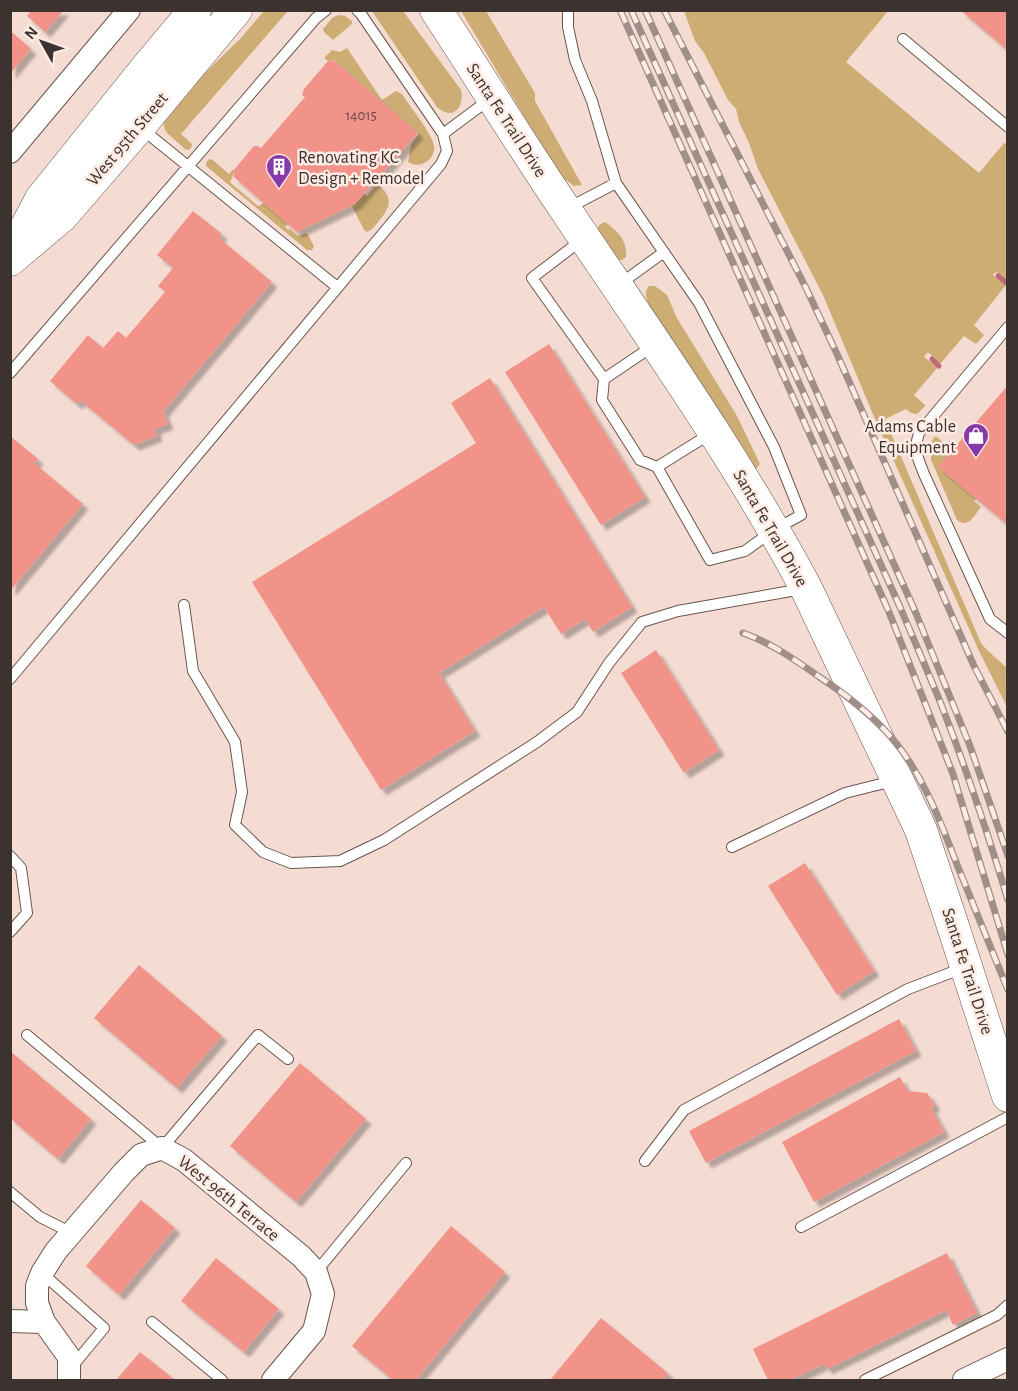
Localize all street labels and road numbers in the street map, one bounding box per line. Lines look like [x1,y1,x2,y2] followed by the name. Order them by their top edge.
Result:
[463,60,550,181] street label: Santa Fe Trail Drive
[84,89,172,190] street label: West 95th Street
[729,467,811,590] street label: Santa Fe Trail Drive
[938,906,996,1037] street label: Santa Fe Trail Drive
[174,1152,283,1245] street label: West 96th Terrace

